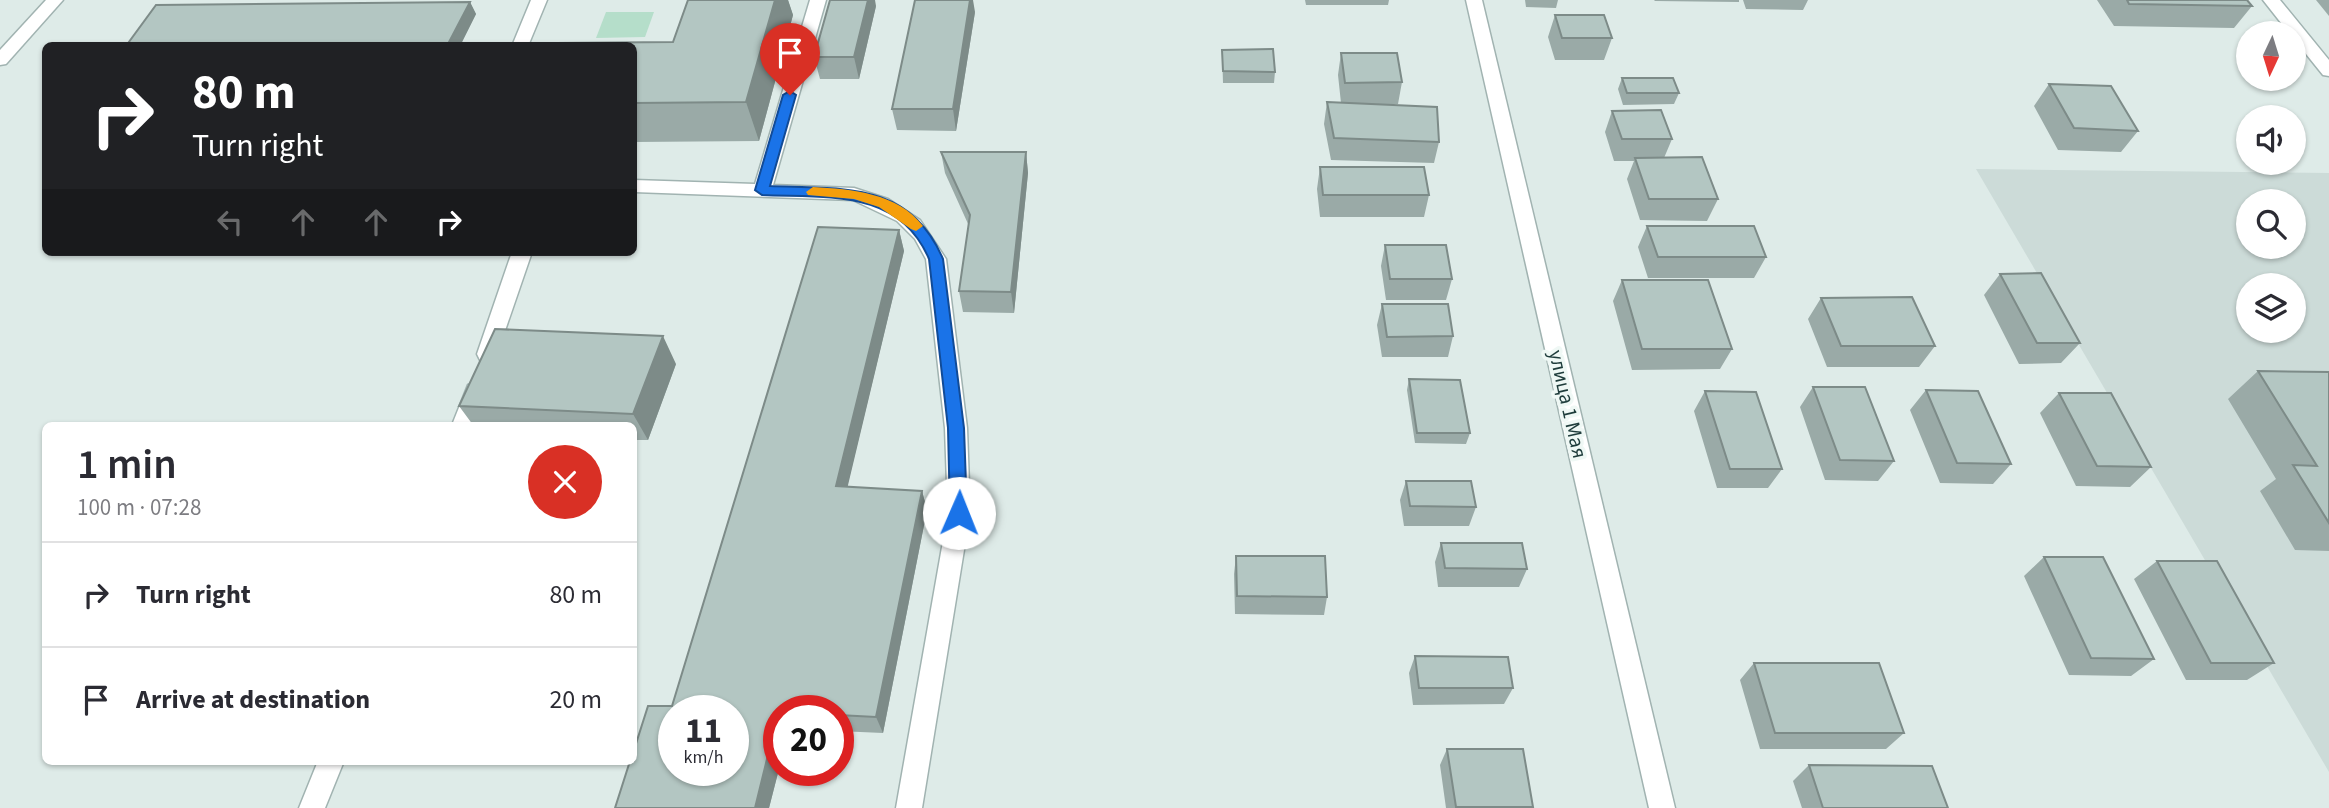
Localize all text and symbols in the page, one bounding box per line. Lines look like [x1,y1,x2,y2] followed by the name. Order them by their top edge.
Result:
[2236,21,2306,91] north arrow
[2236,21,2306,343] map controls
[760,23,820,95] pin
[771,34,809,72] icon: arrive
[192,58,296,128] text: 80 m
[77,70,168,161] icon: right
[2236,105,2306,175] button: sound
[192,123,323,169] text: Turn right
[2236,189,2306,259] button: search
[211,203,249,241] icon: left
[284,203,322,241] icon: ahead
[357,203,395,241] icon: ahead
[430,203,468,241] icon: right
[2236,273,2306,343] button: layers
[1541,347,1595,461] street label: улица 1 Мая
[77,435,177,495] text: 1 min
[528,445,602,519] button: close
[922,476,996,550] position arrow
[77,491,201,524] text: 100 m · 07:28
[77,576,115,614] icon: right
[136,576,251,613] text: Turn right
[549,576,602,613] text: 80 m
[77,681,115,719] icon: arrive
[136,681,370,718] text: Arrive at destination
[549,681,602,718] text: 20 m
[763,695,854,786] speed limit sign: 20
[685,706,722,756] text: 11
[684,745,723,770] text: km/h

